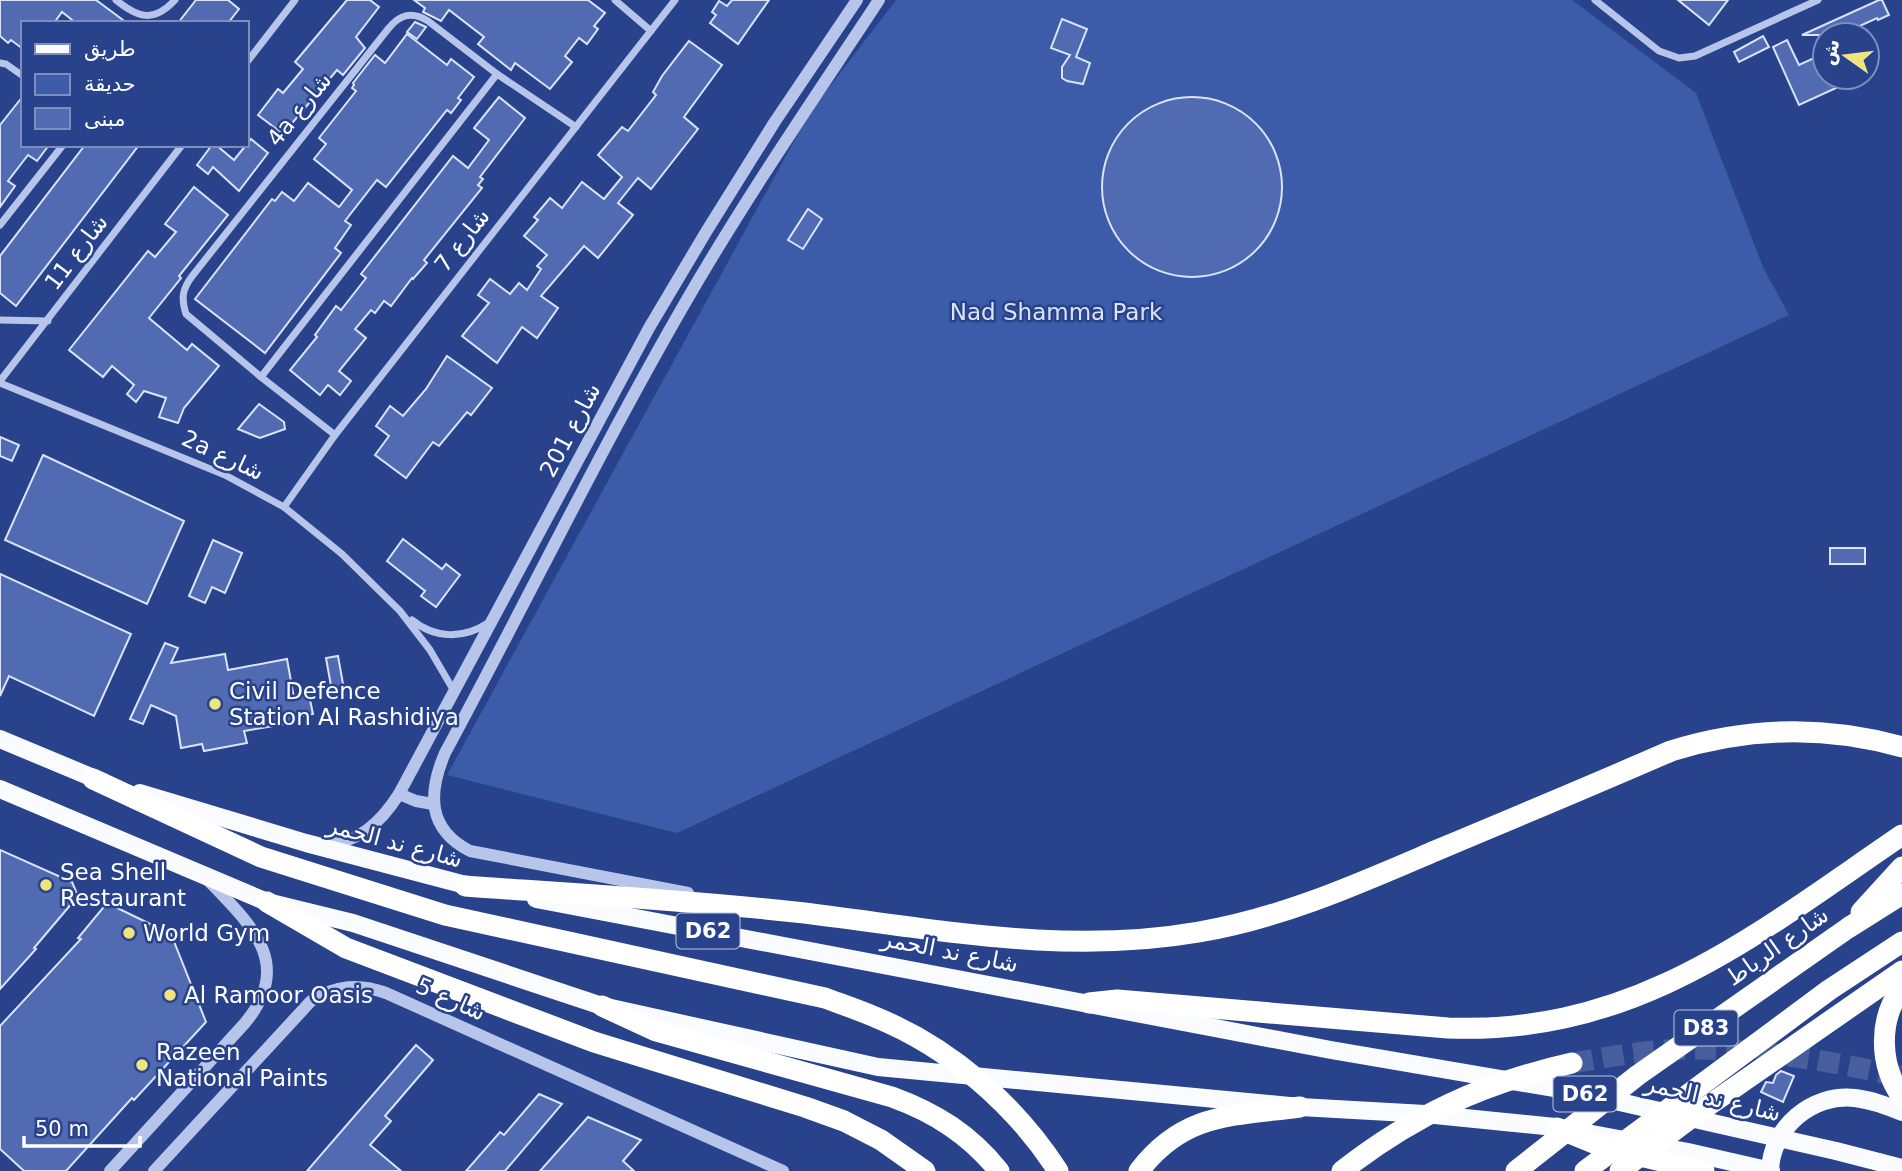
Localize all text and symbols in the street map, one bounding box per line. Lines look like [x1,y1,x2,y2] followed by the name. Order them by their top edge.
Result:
[21,21,248,147] legend
[1811,21,1881,91] north arrow
[84,37,136,61] text: طريق
[1816,37,1844,68] text: ش
[261,67,337,152] street label: 4a شارع
[84,72,136,96] text: حديقة
[84,107,125,131] text: مبنى
[429,203,496,277] street label: شارع 7
[39,209,114,295] street label: شارع 11
[950,299,1163,325] park label: Nad Shamma Park
[535,379,606,482] street label: شارع 201
[178,425,268,486] street label: 2a شارع
[229,678,459,730] place label: Civil Defence Station Al Rashidiya
[207,696,223,712] marker: Civil Defence Station Al Rashidiya
[324,811,465,873] street label: شارع ند الحمر
[60,859,186,911] place label: Sea Shell Restaurant
[38,877,54,893] marker: Sea Shell Restaurant
[1721,901,1834,992] street label: شارع الرباط
[676,914,740,948] road number: D62
[143,920,270,946] place label: World Gym
[121,925,137,941] marker: World Gym
[878,925,1020,978] street label: شارع ند الحمر
[412,972,490,1027] street label: شارع 5
[184,982,373,1008] place label: Al Ramoor Oasis
[162,987,178,1003] marker: Al Ramoor Oasis
[1674,1010,1738,1046] road number: D83
[156,1039,328,1091] place label: Razeen National Paints
[134,1057,150,1073] marker: Razeen National Paints
[1641,1070,1783,1127] street label: شارع ند الحمر
[1554,1076,1616,1112] road number: D62
[24,1104,140,1148] scale bar
[35,1117,89,1141] text: 50 m

